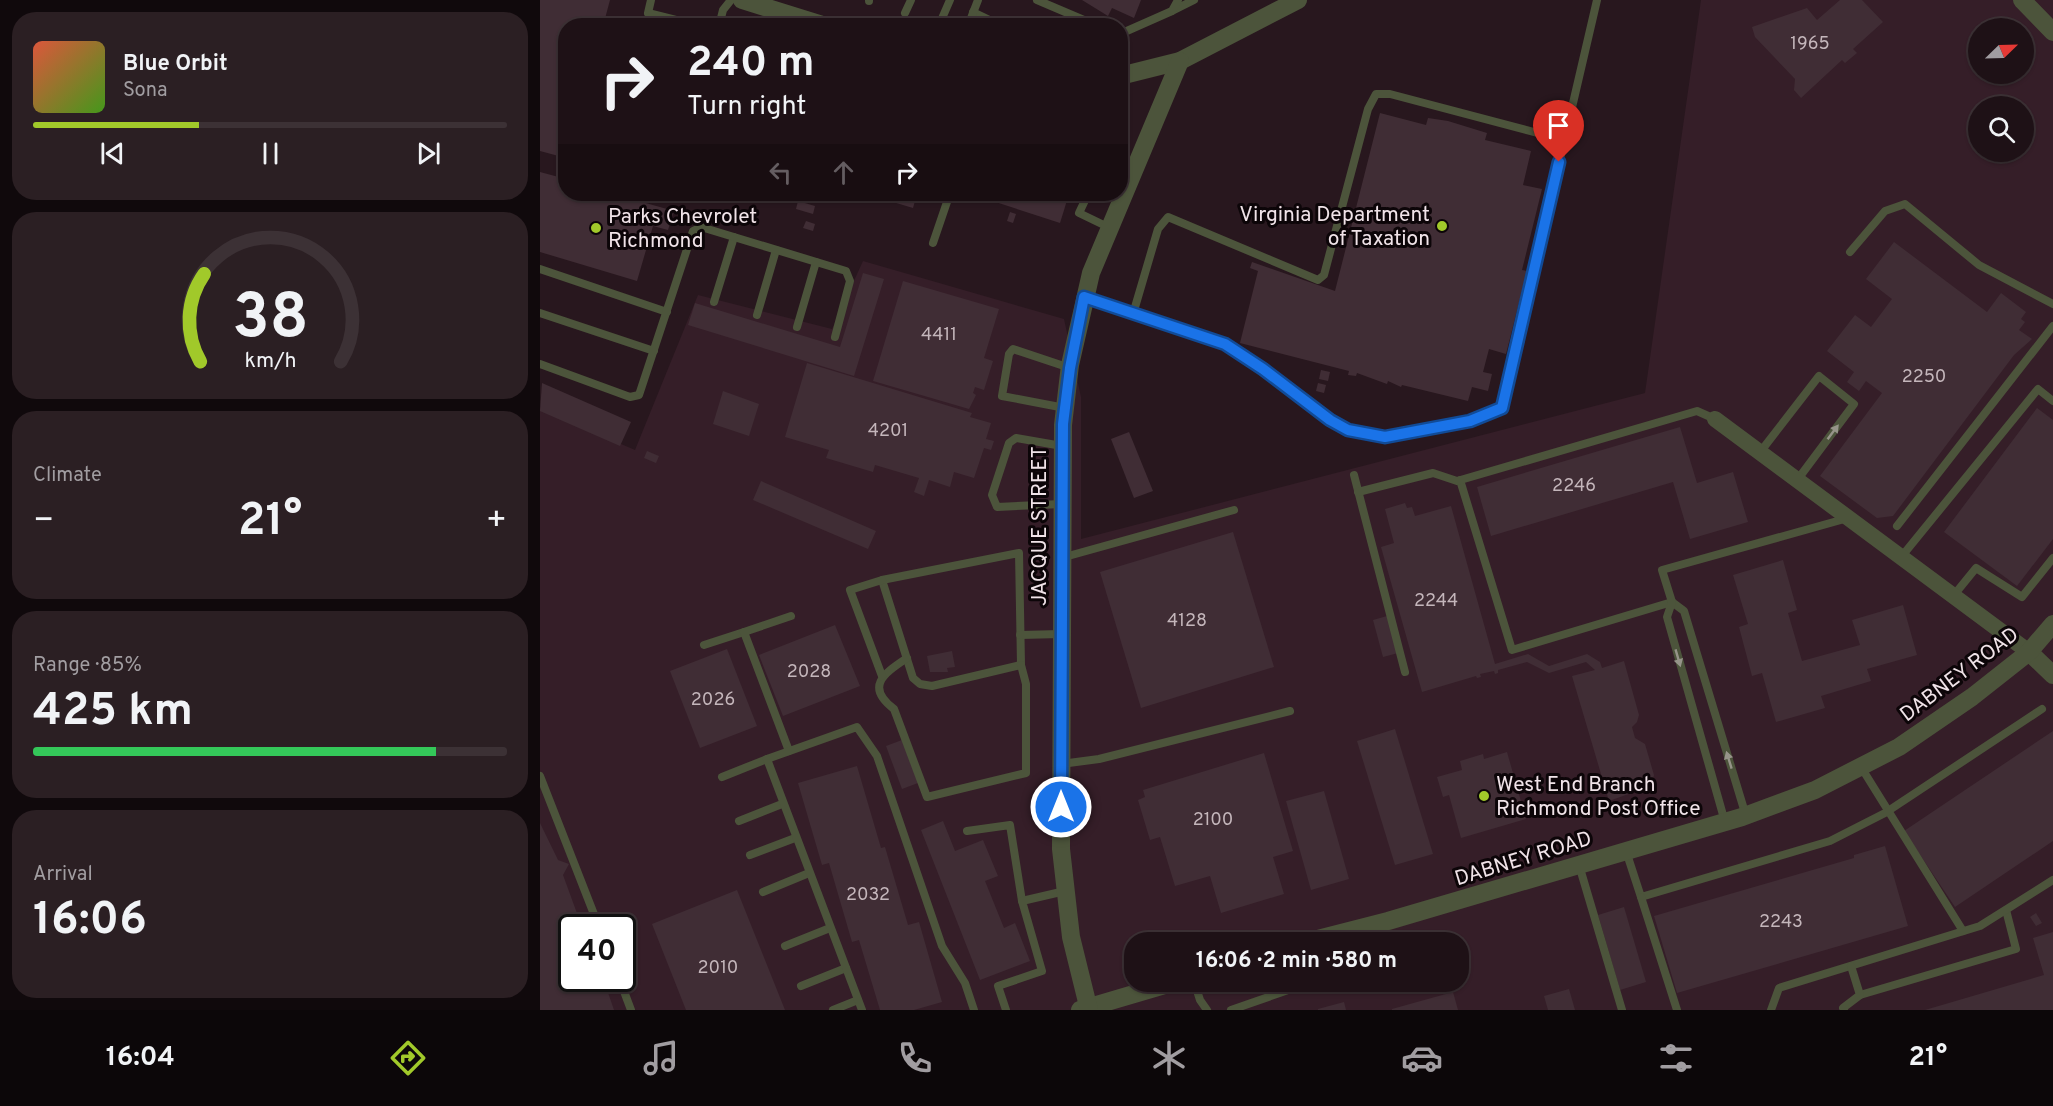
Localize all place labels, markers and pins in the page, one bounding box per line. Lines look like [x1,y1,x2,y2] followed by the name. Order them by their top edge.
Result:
[1533,100,1584,162] pin
[1239,202,1430,253] place label: Virginia Department of Taxation
[608,204,757,255] place label: Parks Chevrolet Richmond
[1435,219,1449,233] marker: Virginia Department of Taxation
[589,221,603,235] marker: Parks Chevrolet Richmond
[1496,772,1701,823] place label: West End Branch Richmond Post Office
[1477,789,1491,803] marker: West End Branch Richmond Post Office

